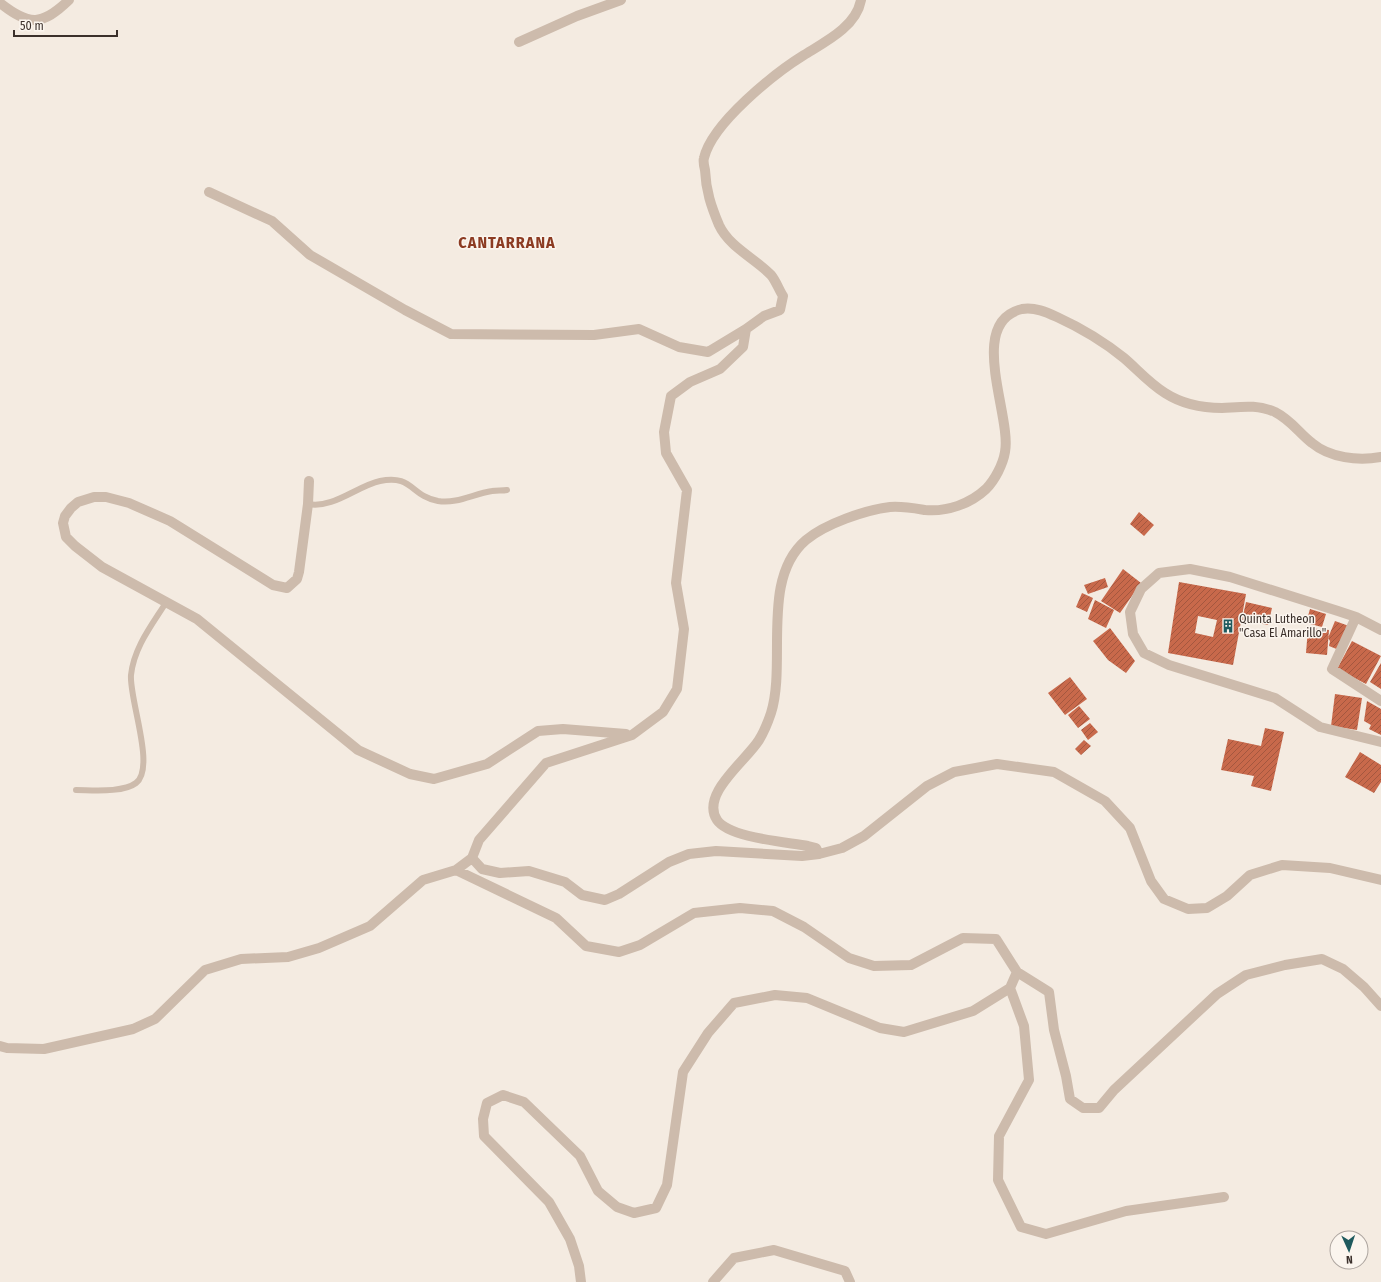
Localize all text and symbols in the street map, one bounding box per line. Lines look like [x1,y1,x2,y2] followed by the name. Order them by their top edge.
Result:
[14,12,117,38] scale bar
[20,19,44,33] text: 50 m
[458,233,556,252] district label: CANTARRANA
[1239,612,1326,640] place label: Quinta Lutheon "Casa El Amarillo"
[1220,618,1236,634] building icon: Quinta Lutheon "Casa El Amarillo"
[1329,1230,1369,1270] north arrow
[1346,1253,1353,1266] text: N

